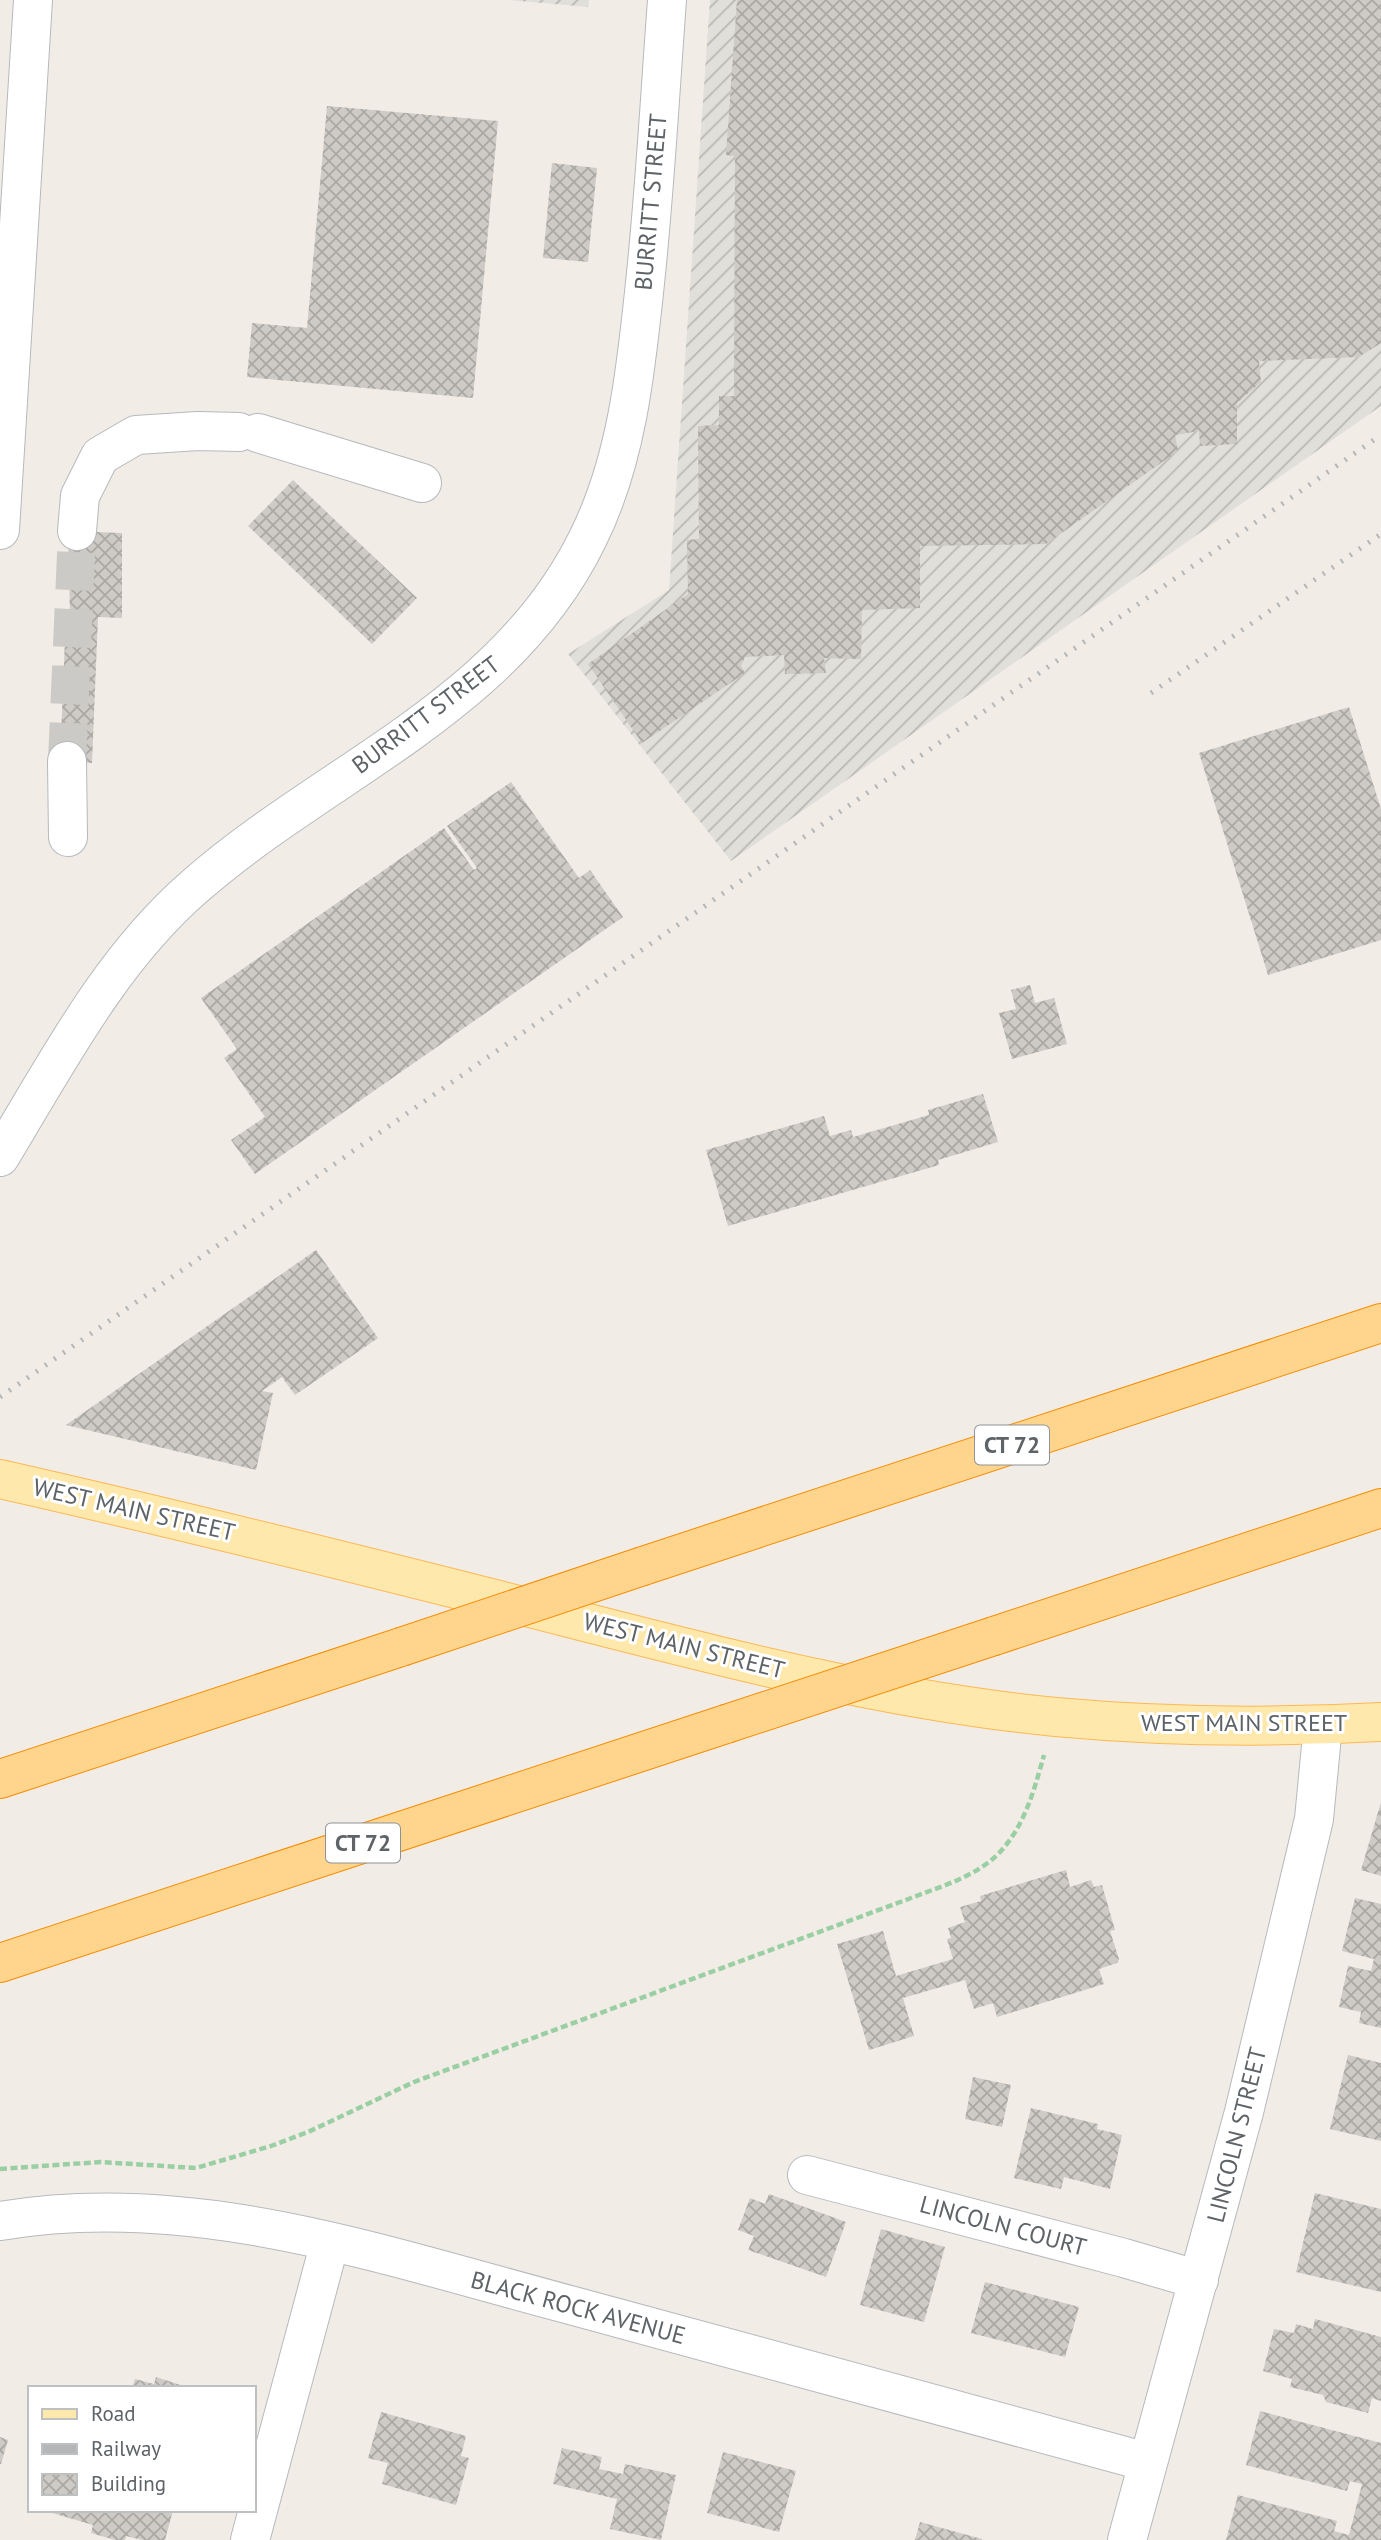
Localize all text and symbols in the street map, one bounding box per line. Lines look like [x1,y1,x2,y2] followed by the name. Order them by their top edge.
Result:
[627,112,674,292] street label: BURRITT STREET
[346,649,506,780] street label: BURRITT STREET
[975,1426,1049,1464] road number: CT 72
[30,1471,238,1548] street label: WEST MAIN STREET
[580,1606,788,1685] street label: WEST MAIN STREET
[1141,1707,1347,1738] street label: WEST MAIN STREET
[326,1824,400,1862] road number: CT 72
[1200,2044,1273,2226] street label: LINCOLN STREET
[916,2188,1090,2263] street label: LINCOLN COURT
[467,2264,689,2351] street label: BLACK ROCK AVENUE
[28,2386,256,2512] legend
[91,2400,135,2427] text: Road
[91,2435,161,2462] text: Railway
[91,2470,166,2497] text: Building

